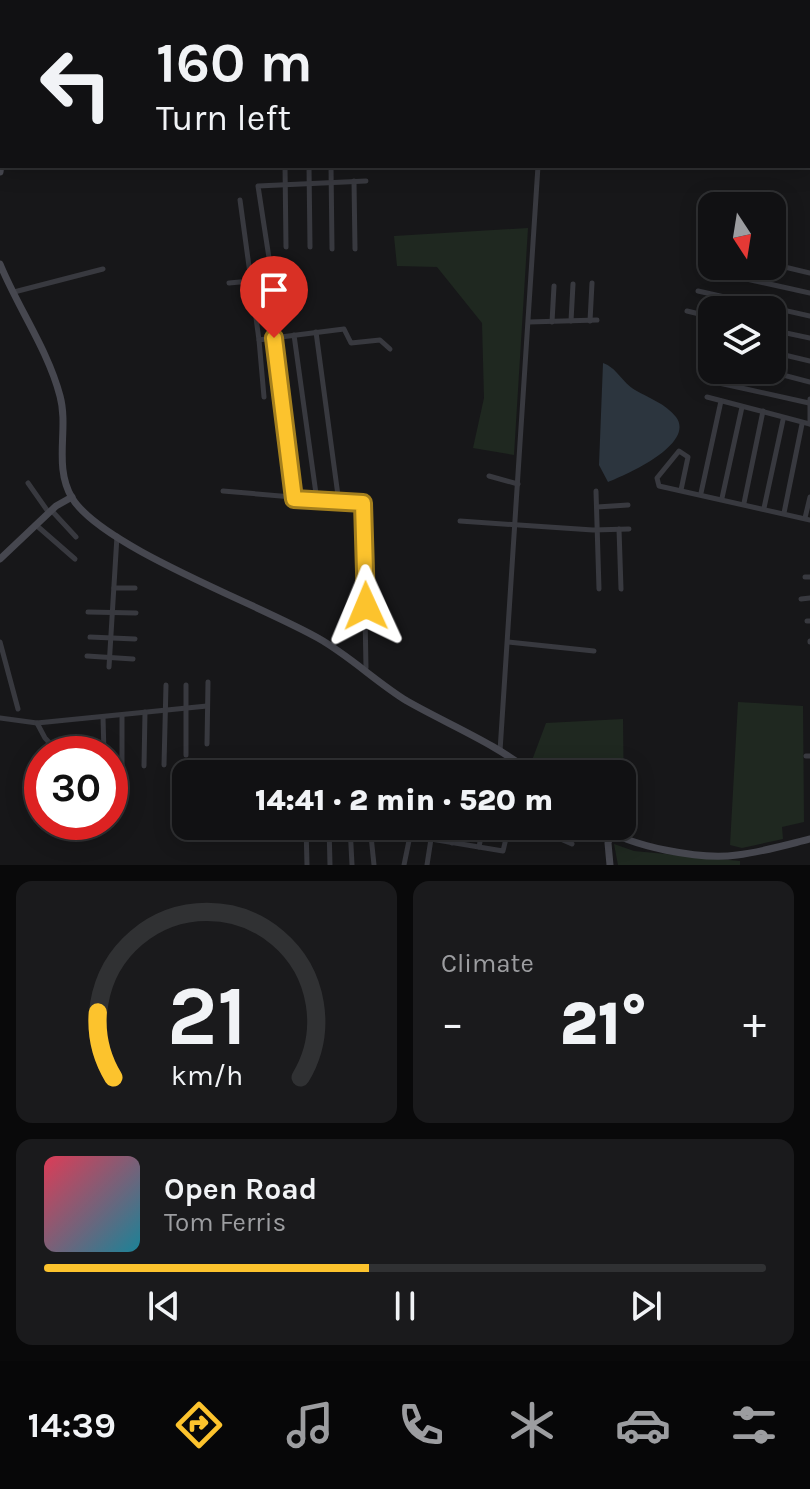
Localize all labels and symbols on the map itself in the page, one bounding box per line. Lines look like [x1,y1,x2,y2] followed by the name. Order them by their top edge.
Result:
[698,192,786,280] north arrow
[240,256,308,338] pin
[324,564,408,648] position arrow
[24,736,128,840] speed limit sign: 30

